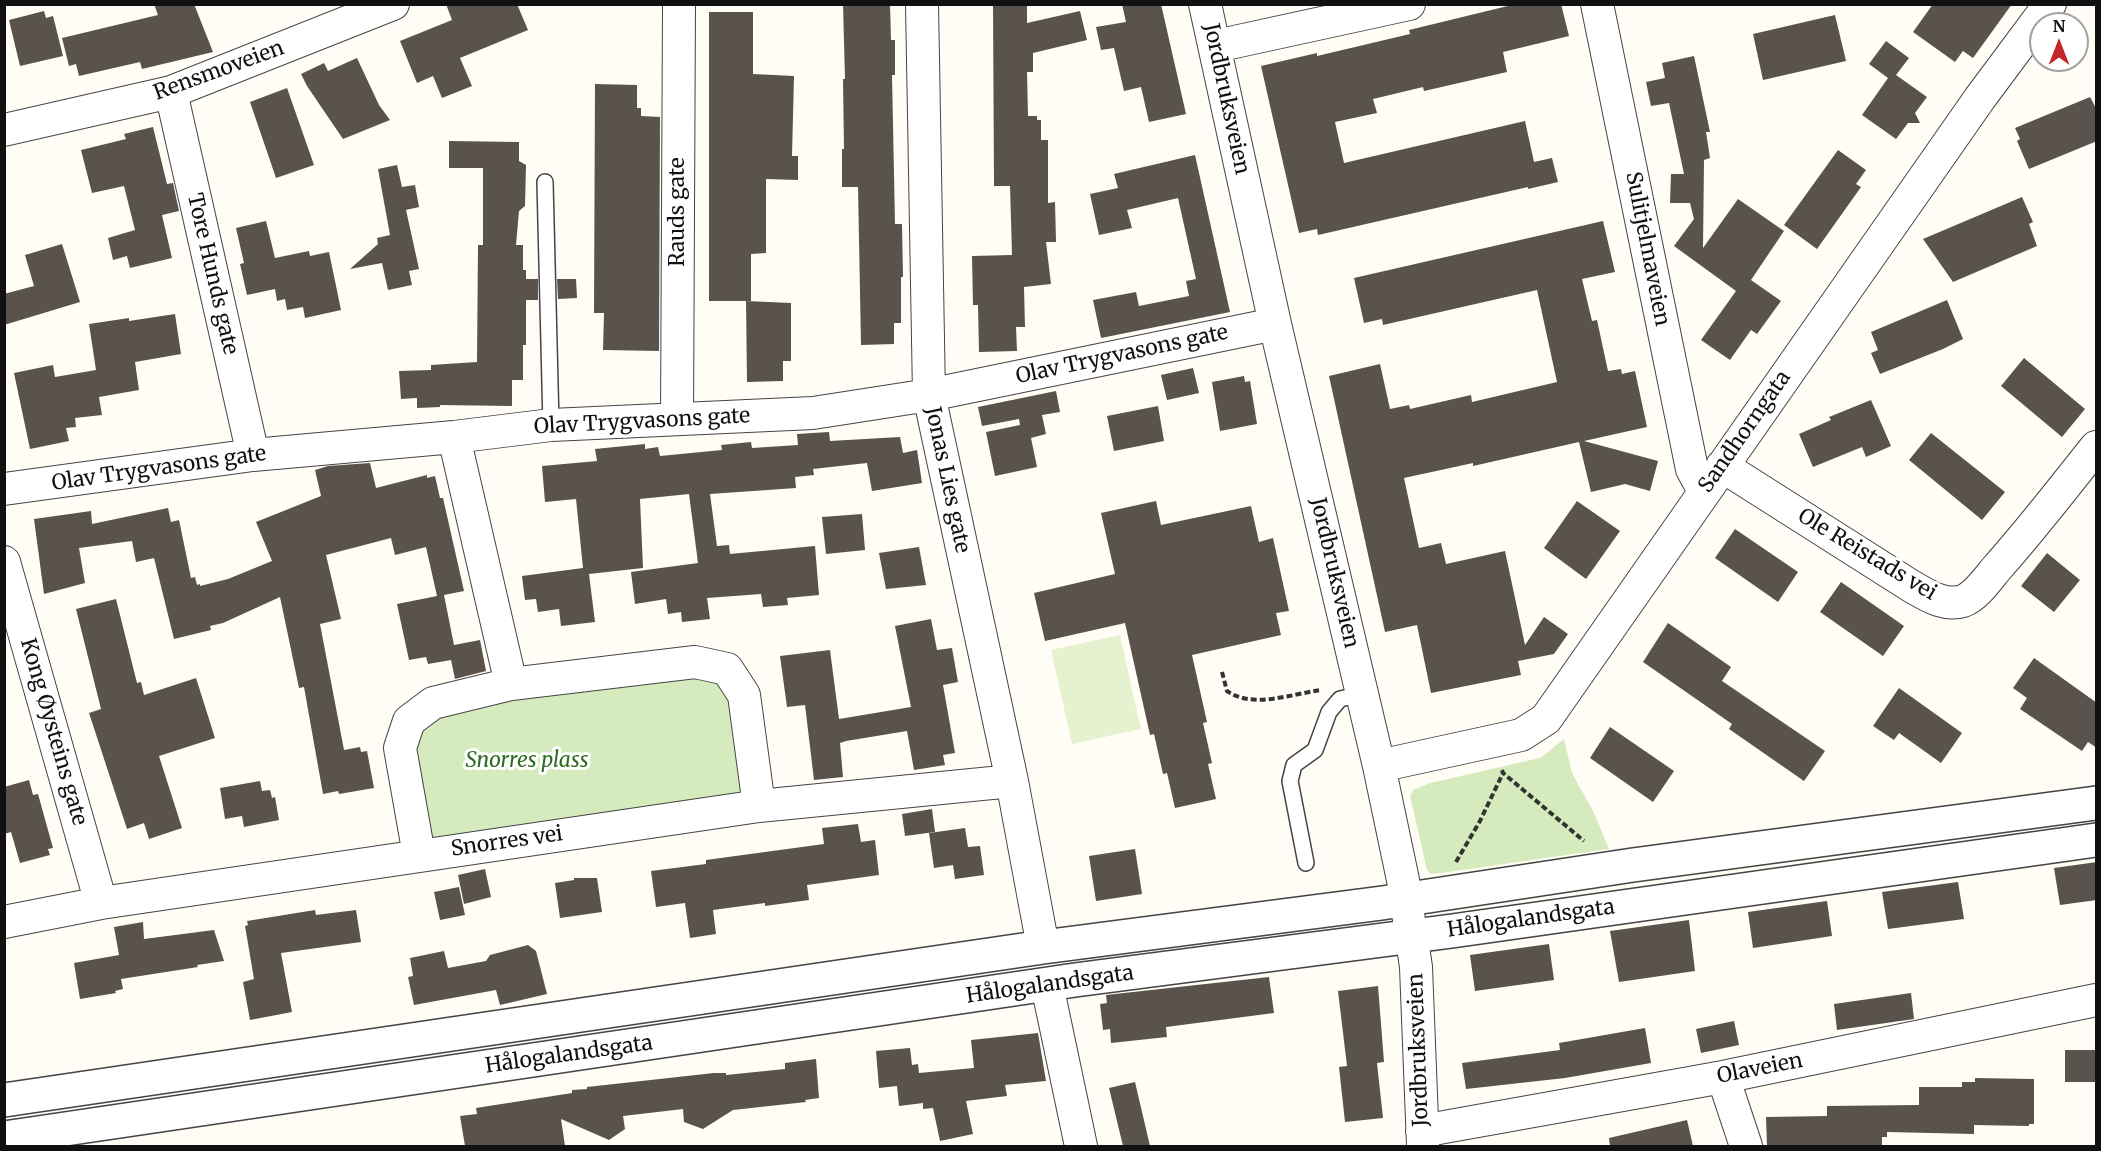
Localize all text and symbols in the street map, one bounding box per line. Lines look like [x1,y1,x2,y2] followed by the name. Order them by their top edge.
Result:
[2029,12,2089,72] north arrow
[2053,16,2065,36] text: N
[1198,21,1254,177] street label: Jordbruksveien
[150,36,288,106] street label: Rensmoveien
[665,157,691,267] street label: Rauds gate
[1620,170,1674,328] street label: Sulitjelmaveien
[181,191,243,357] street label: Tore Hunds gate
[1014,320,1230,390] street label: Olav Trygvasons gate
[1694,366,1796,498] street label: Sandhorngata
[533,404,751,440] street label: Olav Trygvasons gate
[919,405,975,555] street label: Jonas Lies gate
[50,441,268,497] street label: Olav Trygvasons gate
[1304,495,1364,651] street label: Jordbruksveien
[1793,504,1941,606] street label: Ole Reistads vei
[14,636,92,828] street label: Kong Øysteins gate
[466,748,588,774] park label: Snorres plass
[449,822,565,862] street label: Snorres vei
[1446,895,1616,943] street label: Hålogalandsgata
[965,961,1135,1009] street label: Hålogalandsgata
[1404,973,1434,1127] street label: Jordbruksveien
[484,1031,654,1079] street label: Hålogalandsgata
[1715,1048,1805,1090] street label: Olaveien

